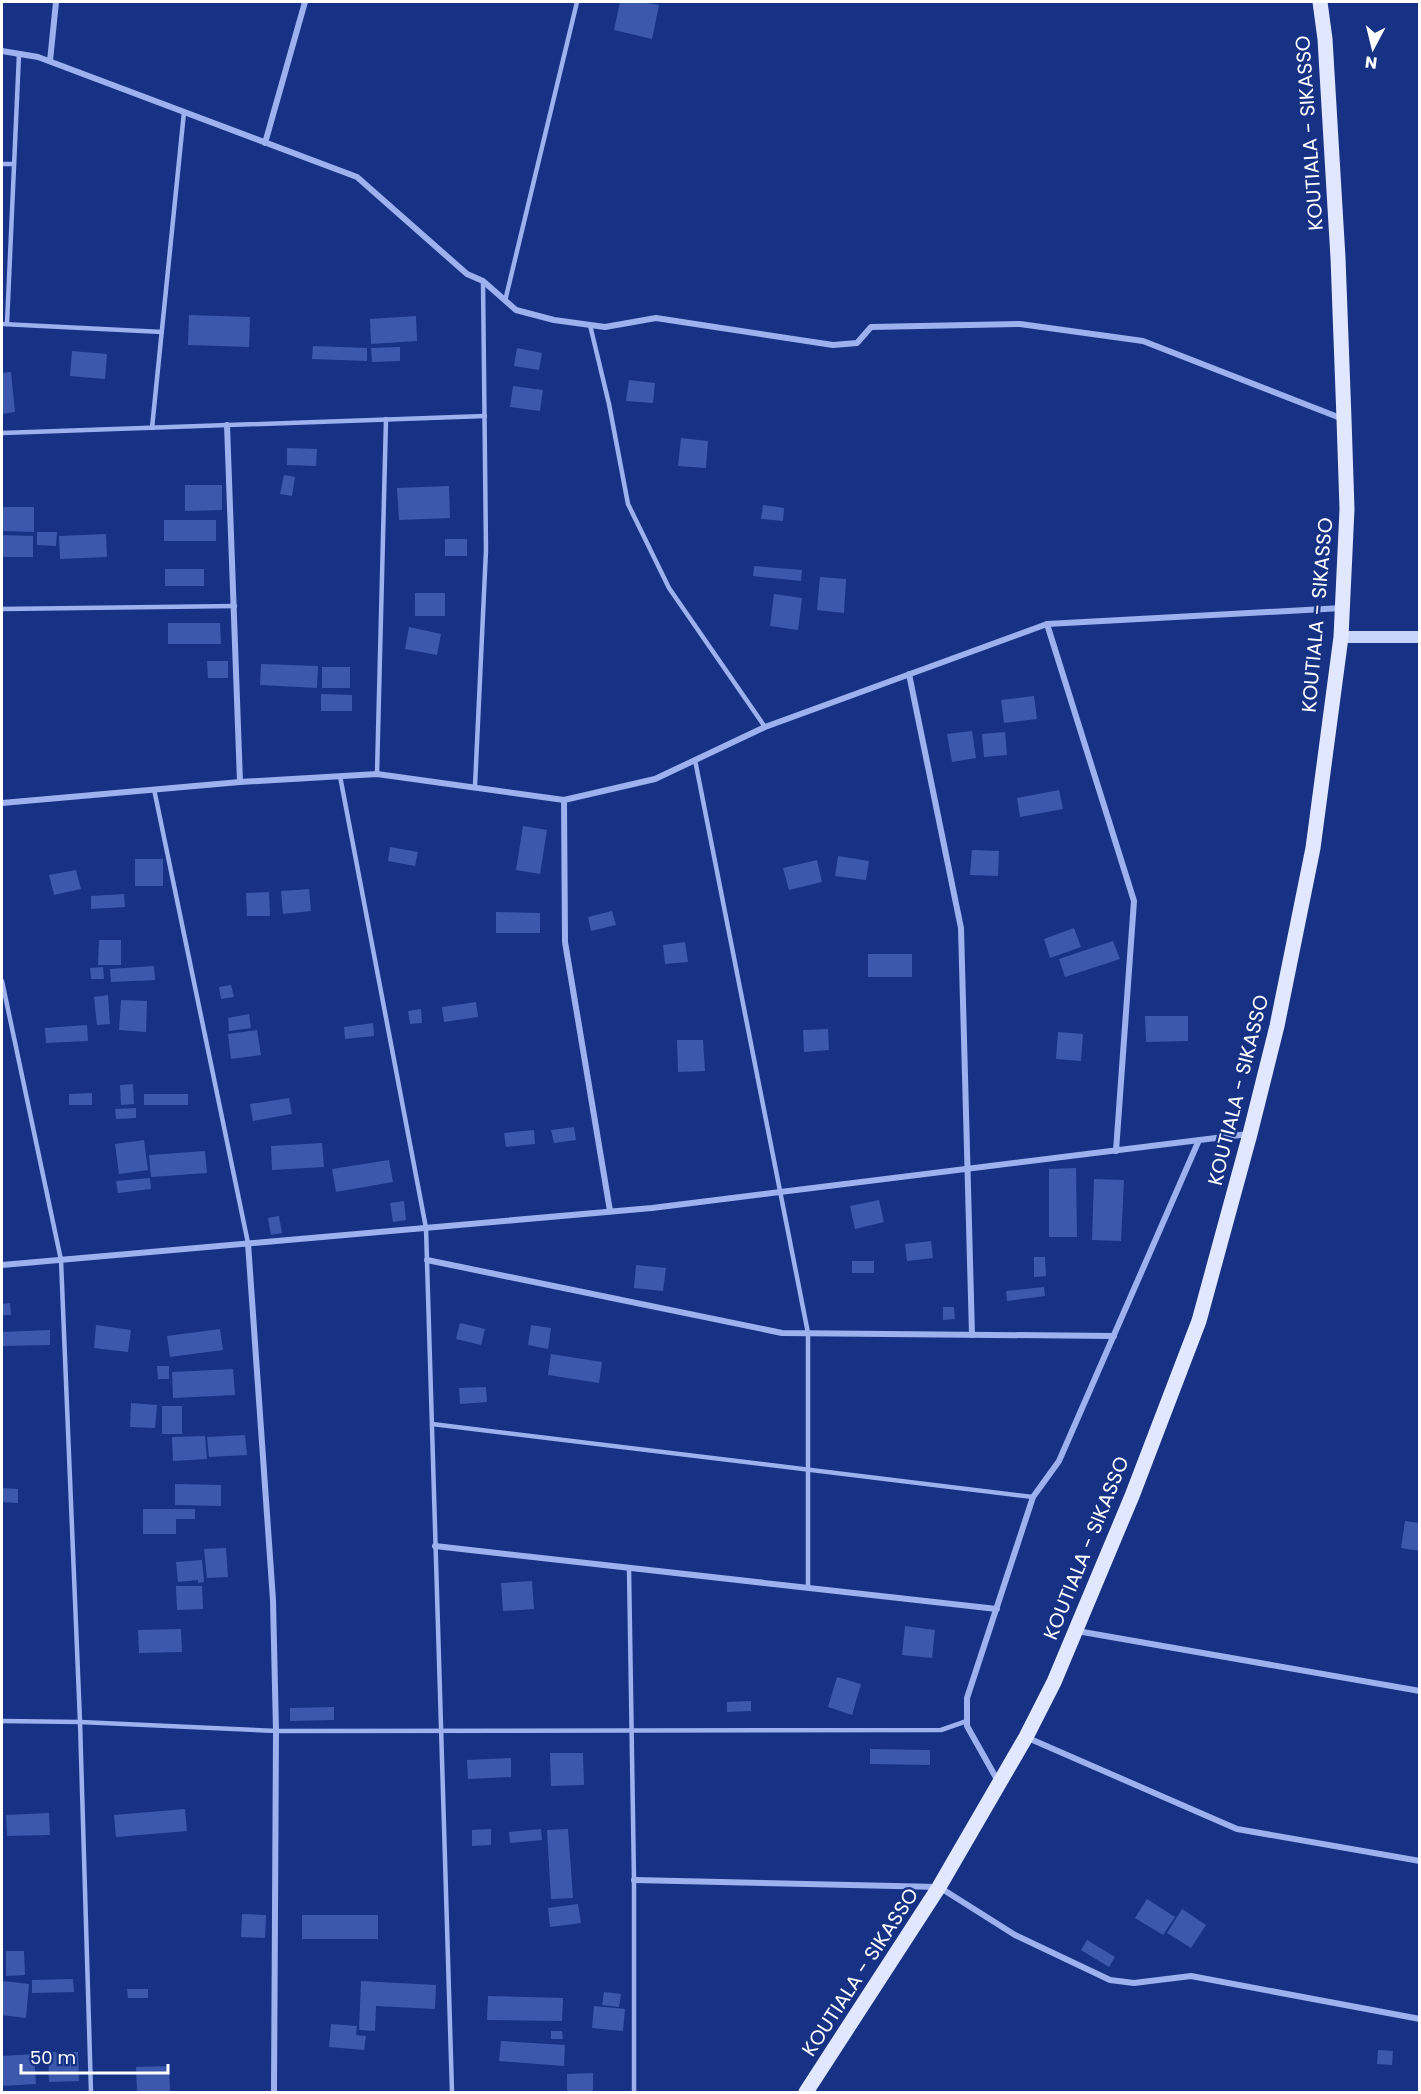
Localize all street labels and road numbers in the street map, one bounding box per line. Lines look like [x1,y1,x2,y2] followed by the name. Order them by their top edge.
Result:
[1288,34,1330,232] street label: KOUTIALA - SIKASSO
[1295,516,1339,714] street label: KOUTIALA - SIKASSO
[1201,992,1275,1188] street label: KOUTIALA - SIKASSO
[1036,1452,1136,1644] street label: KOUTIALA - SIKASSO
[795,1882,925,2062] street label: KOUTIALA - SIKASSO

